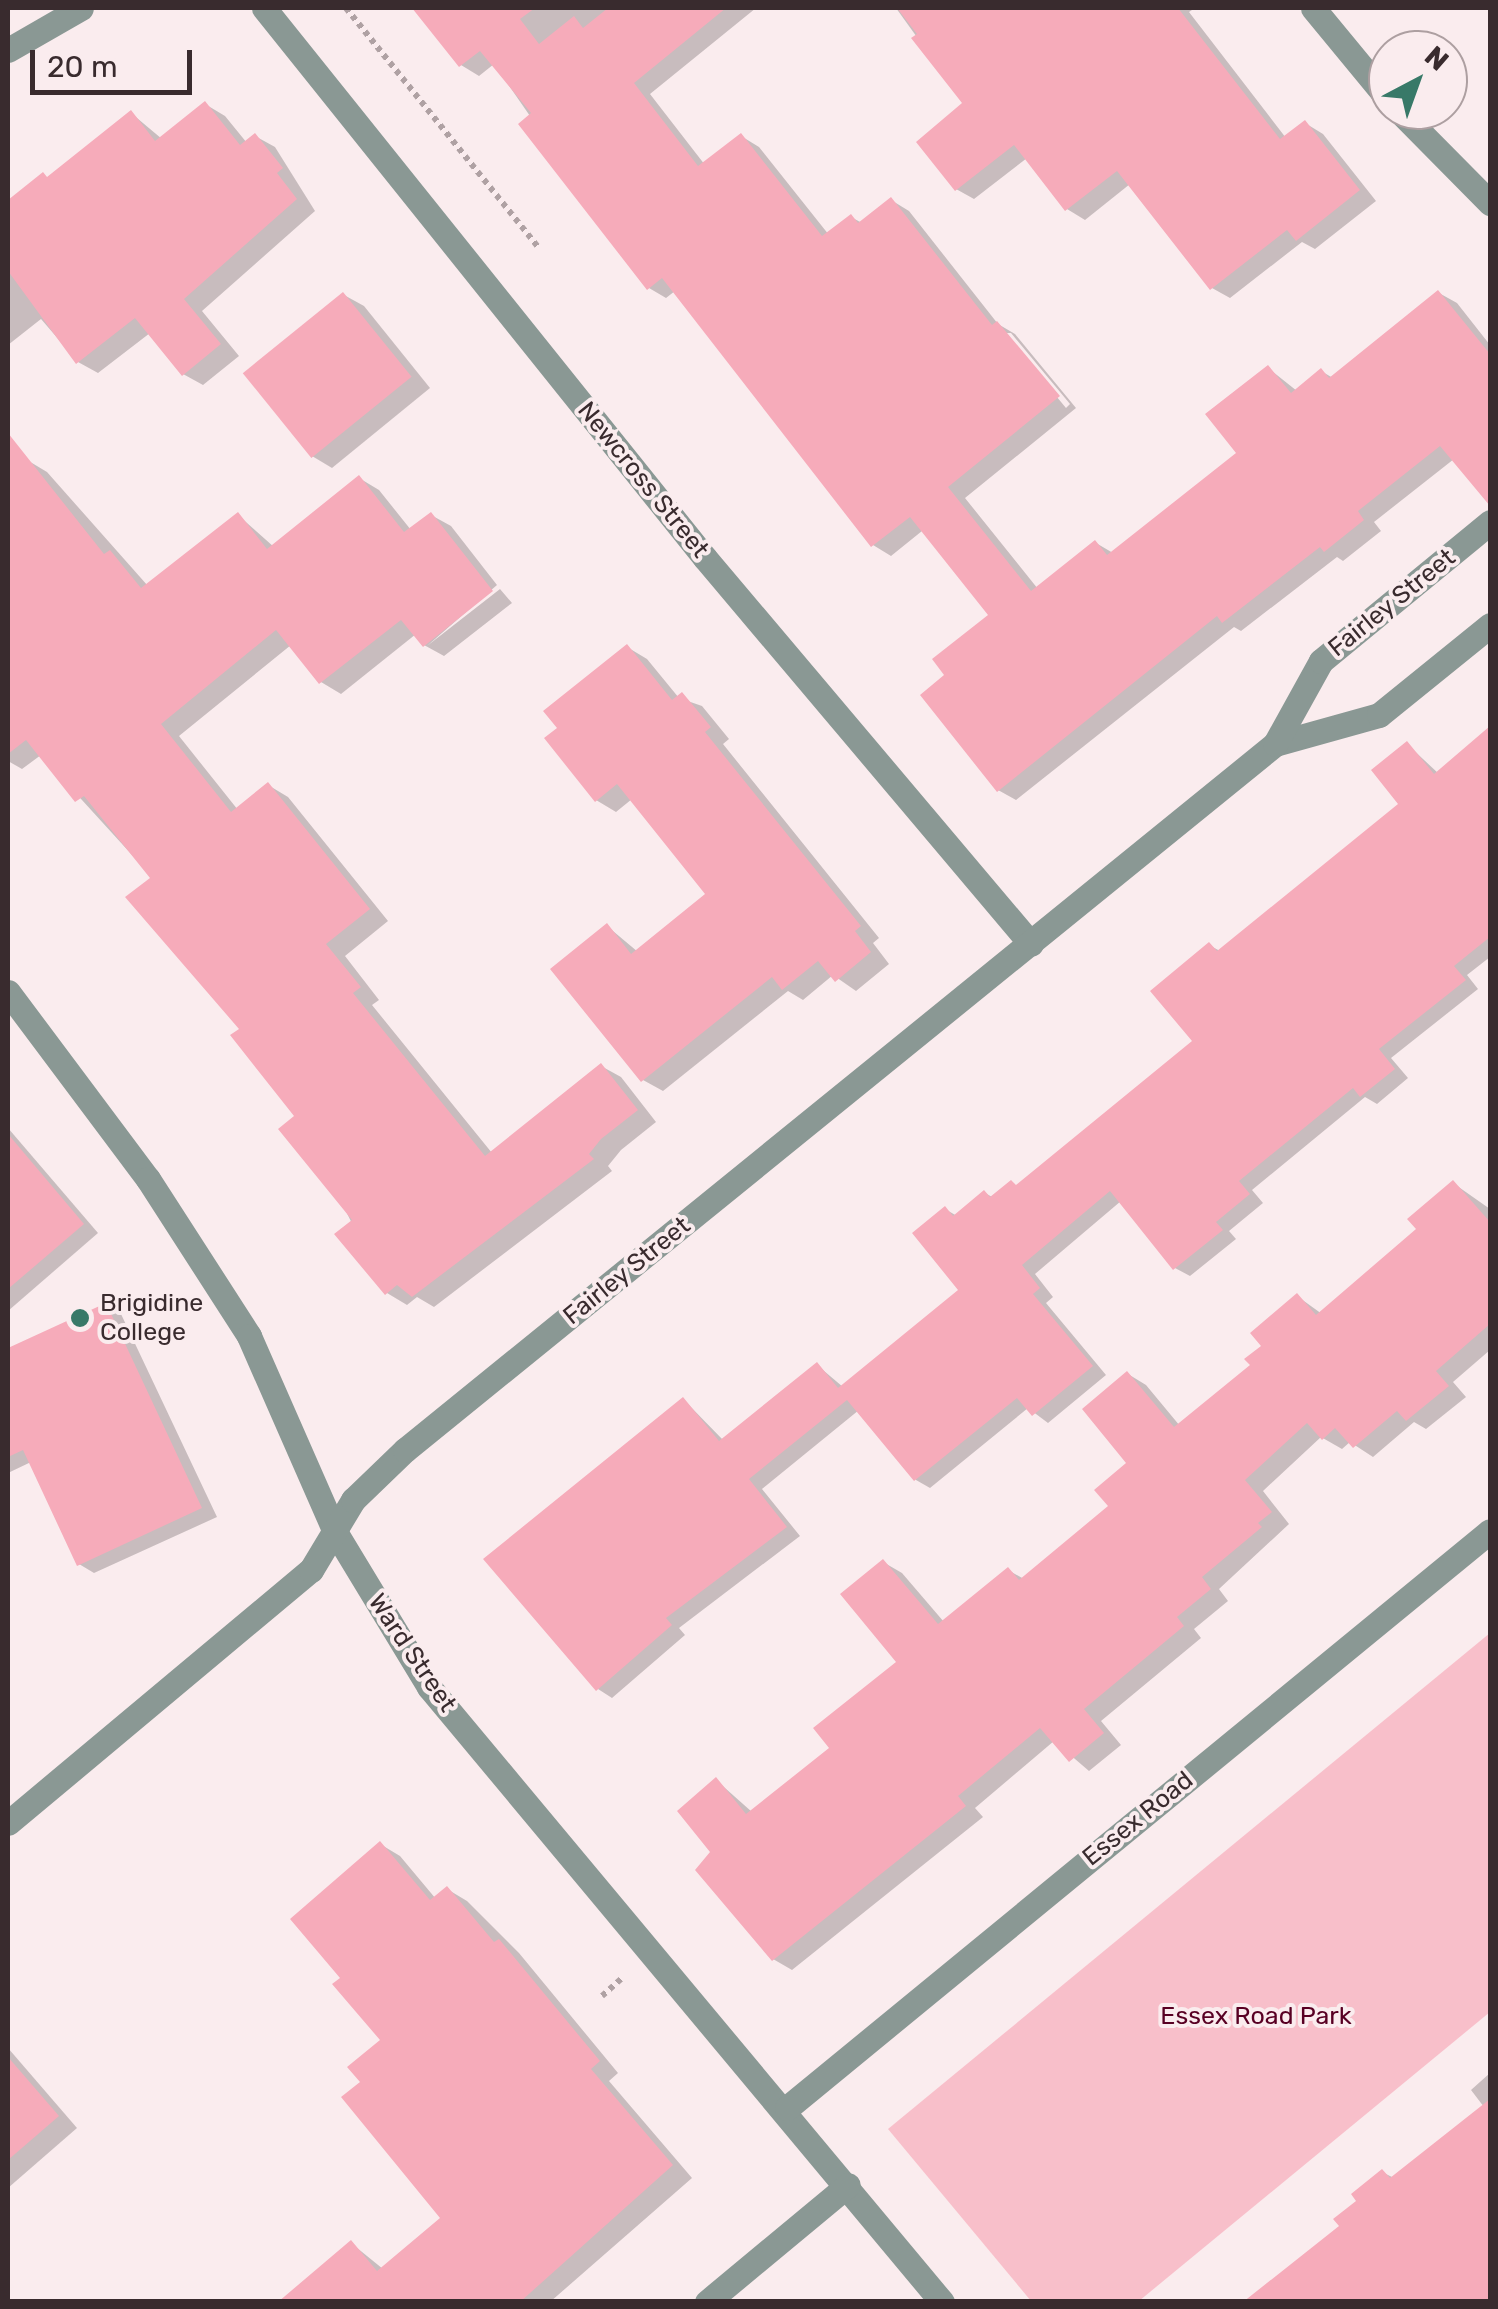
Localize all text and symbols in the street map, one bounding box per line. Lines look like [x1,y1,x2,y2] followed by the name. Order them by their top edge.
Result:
[35,30,198,92] scale bar
[1368,30,1468,130] north arrow
[1418,39,1455,78] text: N
[47,49,118,85] text: 20 m
[571,396,715,564] street label: Newcross Street
[1322,543,1462,663] street label: Fairley Street
[557,1211,697,1331] street label: Fairley Street
[100,1289,203,1348] place label: Brigidine College
[69,1307,91,1329] marker: Brigidine College
[362,1588,462,1718] street label: Ward Street
[1077,1765,1199,1873] street label: Essex Road
[1160,2001,1352,2031] park label: Essex Road Park

